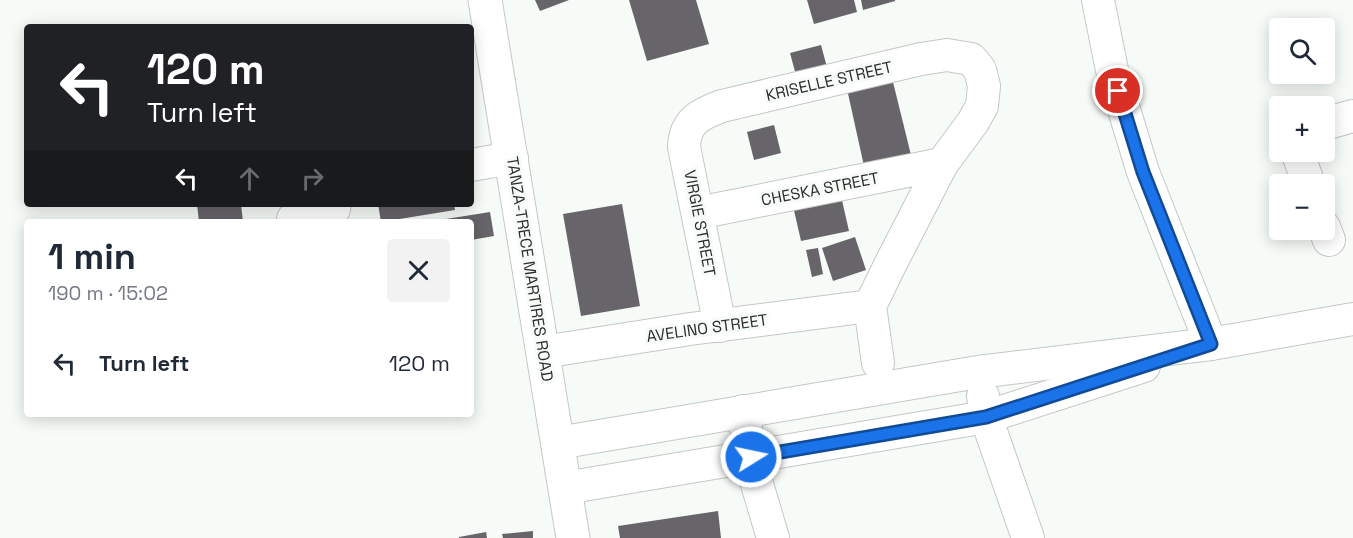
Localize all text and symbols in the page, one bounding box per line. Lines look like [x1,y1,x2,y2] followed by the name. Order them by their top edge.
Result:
[1269,18,1335,240] map controls
[1269,18,1335,84] button: search
[147,43,265,96] text: 120 m
[48,48,126,126] icon: left
[764,56,894,106] street label: KRISELLE STREET
[1092,65,1143,116] pin
[1101,74,1134,107] icon: arrive
[147,95,257,130] text: Turn left
[1269,96,1335,162] button: +
[502,155,558,383] street label: TANZA-TRECE MARTIRES ROAD
[170,162,203,195] icon: left
[233,162,266,195] icon: ahead
[296,162,329,195] icon: right
[759,167,881,211] street label: CHESKA STREET
[679,168,721,278] street label: VIRGIE STREET
[1269,174,1335,240] button: −
[48,234,136,280] text: 1 min
[387,239,450,302] button: close
[48,280,168,306] text: 190 m · 15:02
[645,309,769,347] street label: AVELINO STREET
[48,347,81,380] icon: left
[99,349,189,377] text: Turn left
[389,349,450,377] text: 120 m
[719,425,783,489] position arrow

